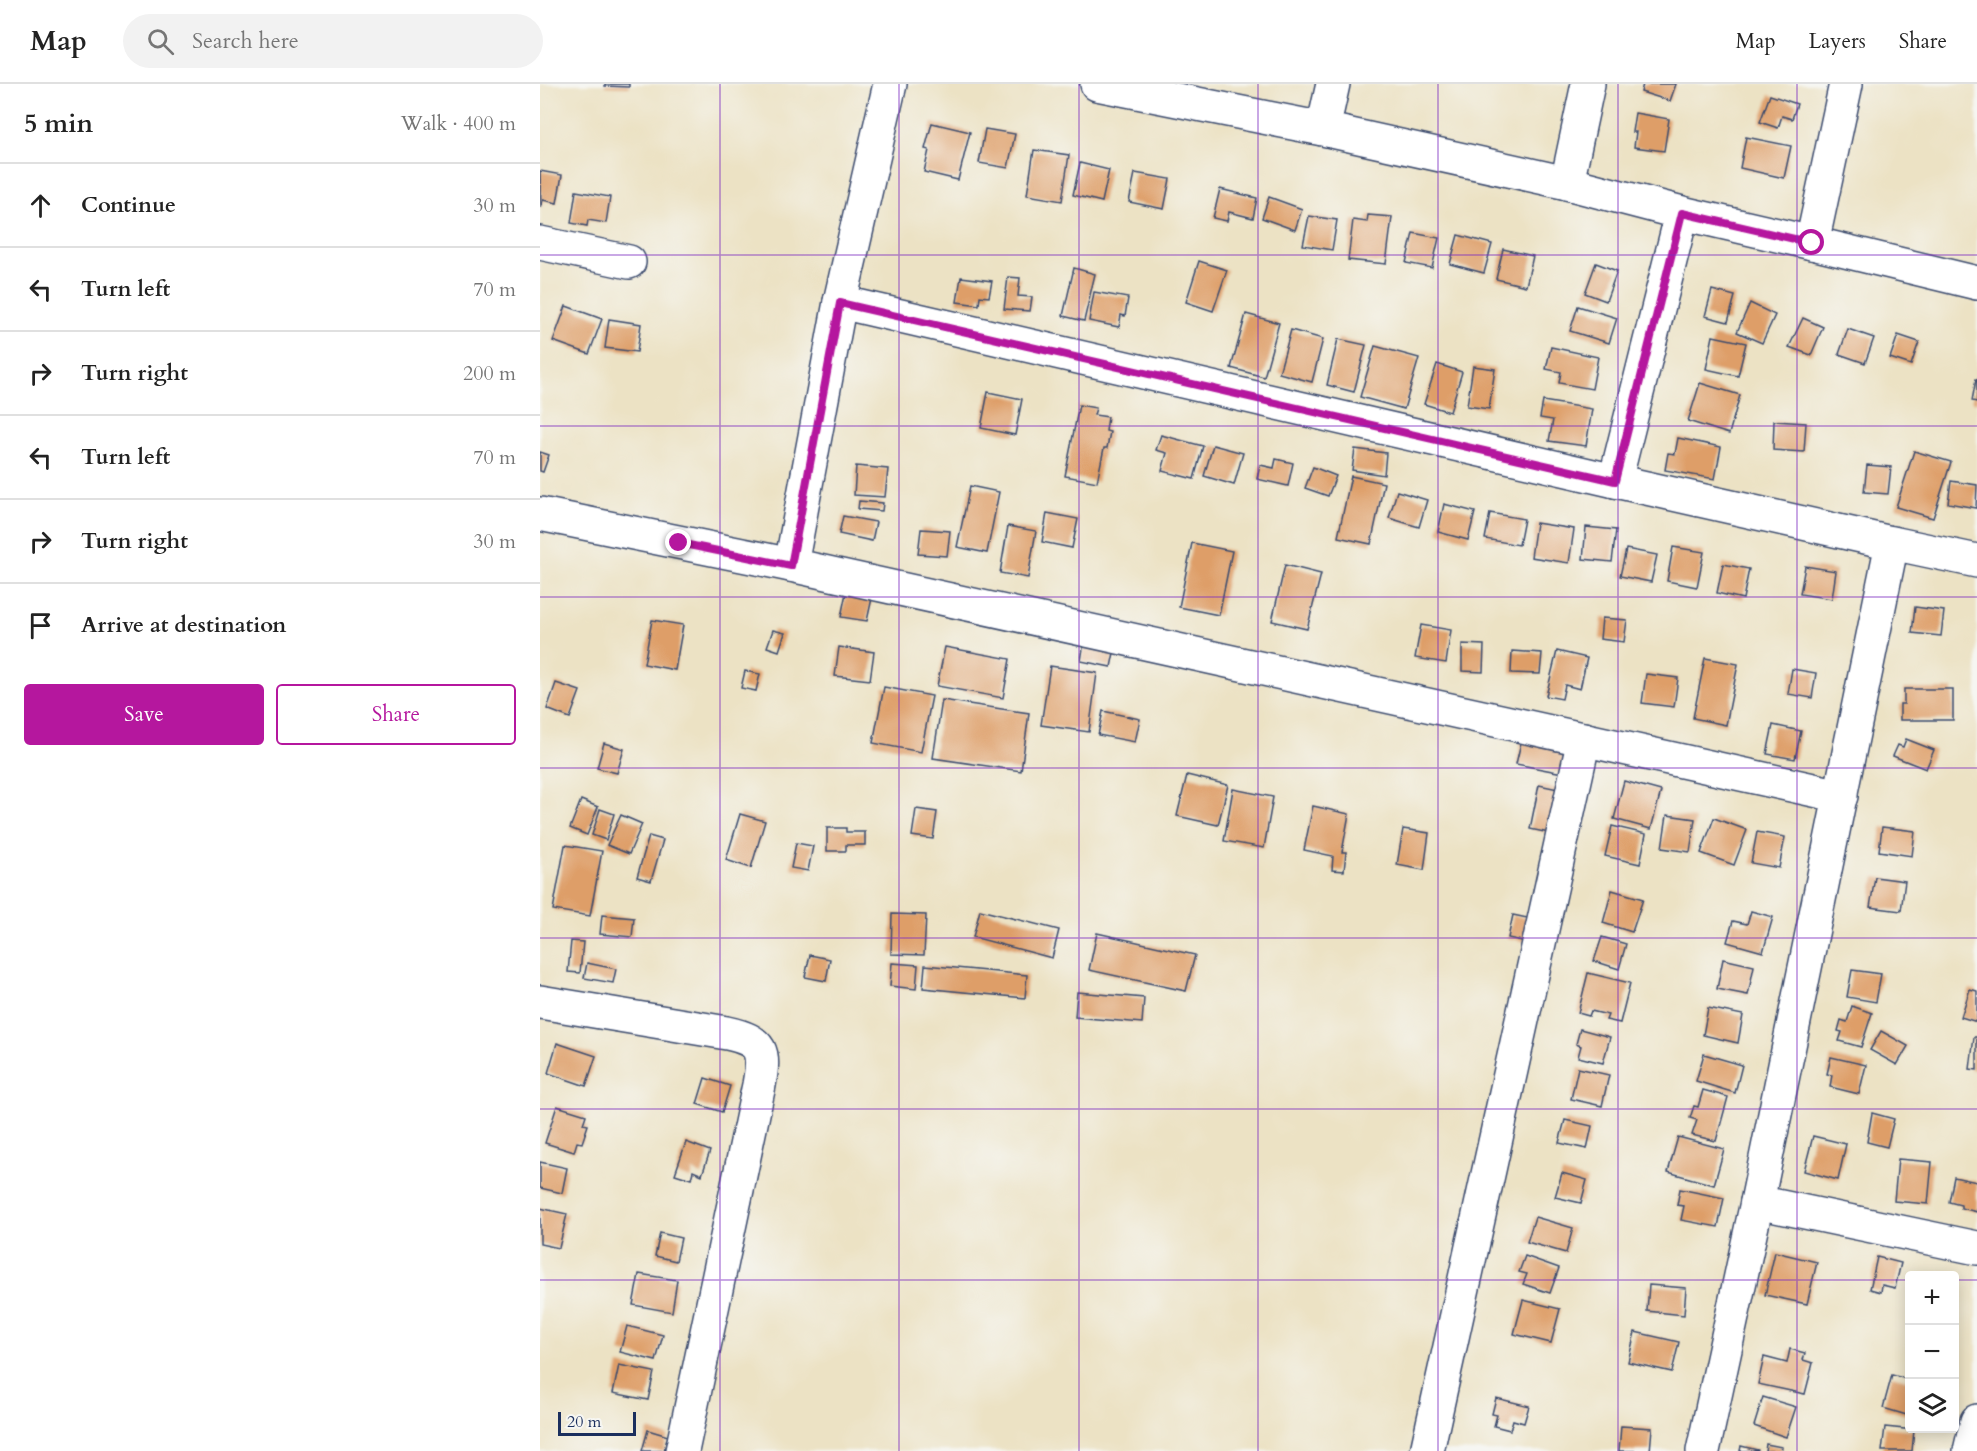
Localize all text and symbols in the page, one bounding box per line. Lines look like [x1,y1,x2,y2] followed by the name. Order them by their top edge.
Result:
[123,14,543,68] search box
[30,22,87,60] text: Map
[144,25,177,58] icon: search
[192,26,299,56] text: Search here
[1736,27,1776,56] text: Map
[1809,27,1866,56] text: Layers
[1899,27,1947,56] text: Share
[24,106,93,141] text: 5 min
[401,110,516,137] text: Walk · 400 m
[24,189,57,222] icon: ahead
[81,190,176,220] text: Continue
[473,192,516,219] text: 30 m
[1798,229,1824,255] route start
[24,273,57,306] icon: left
[81,274,170,304] text: Turn left
[473,276,516,303] text: 70 m
[24,357,57,390] icon: right
[81,358,188,388] text: Turn right
[463,360,516,387] text: 200 m
[24,441,57,474] icon: left
[81,442,170,472] text: Turn left
[473,444,516,471] text: 70 m
[24,525,57,558] icon: right
[81,526,188,556] text: Turn right
[473,528,516,555] text: 30 m
[665,529,691,555] route end
[24,609,57,642] icon: arrive
[81,610,286,640] text: Arrive at destination
[24,684,264,745] button: Save
[276,684,516,745] button: Share
[1905,1271,1959,1433] map controls
[1905,1271,1959,1325] button: +
[1905,1325,1959,1379] button: −
[1905,1379,1959,1433] button: layers
[558,1409,636,1436] scale bar
[567,1411,601,1433] text: 20 m

